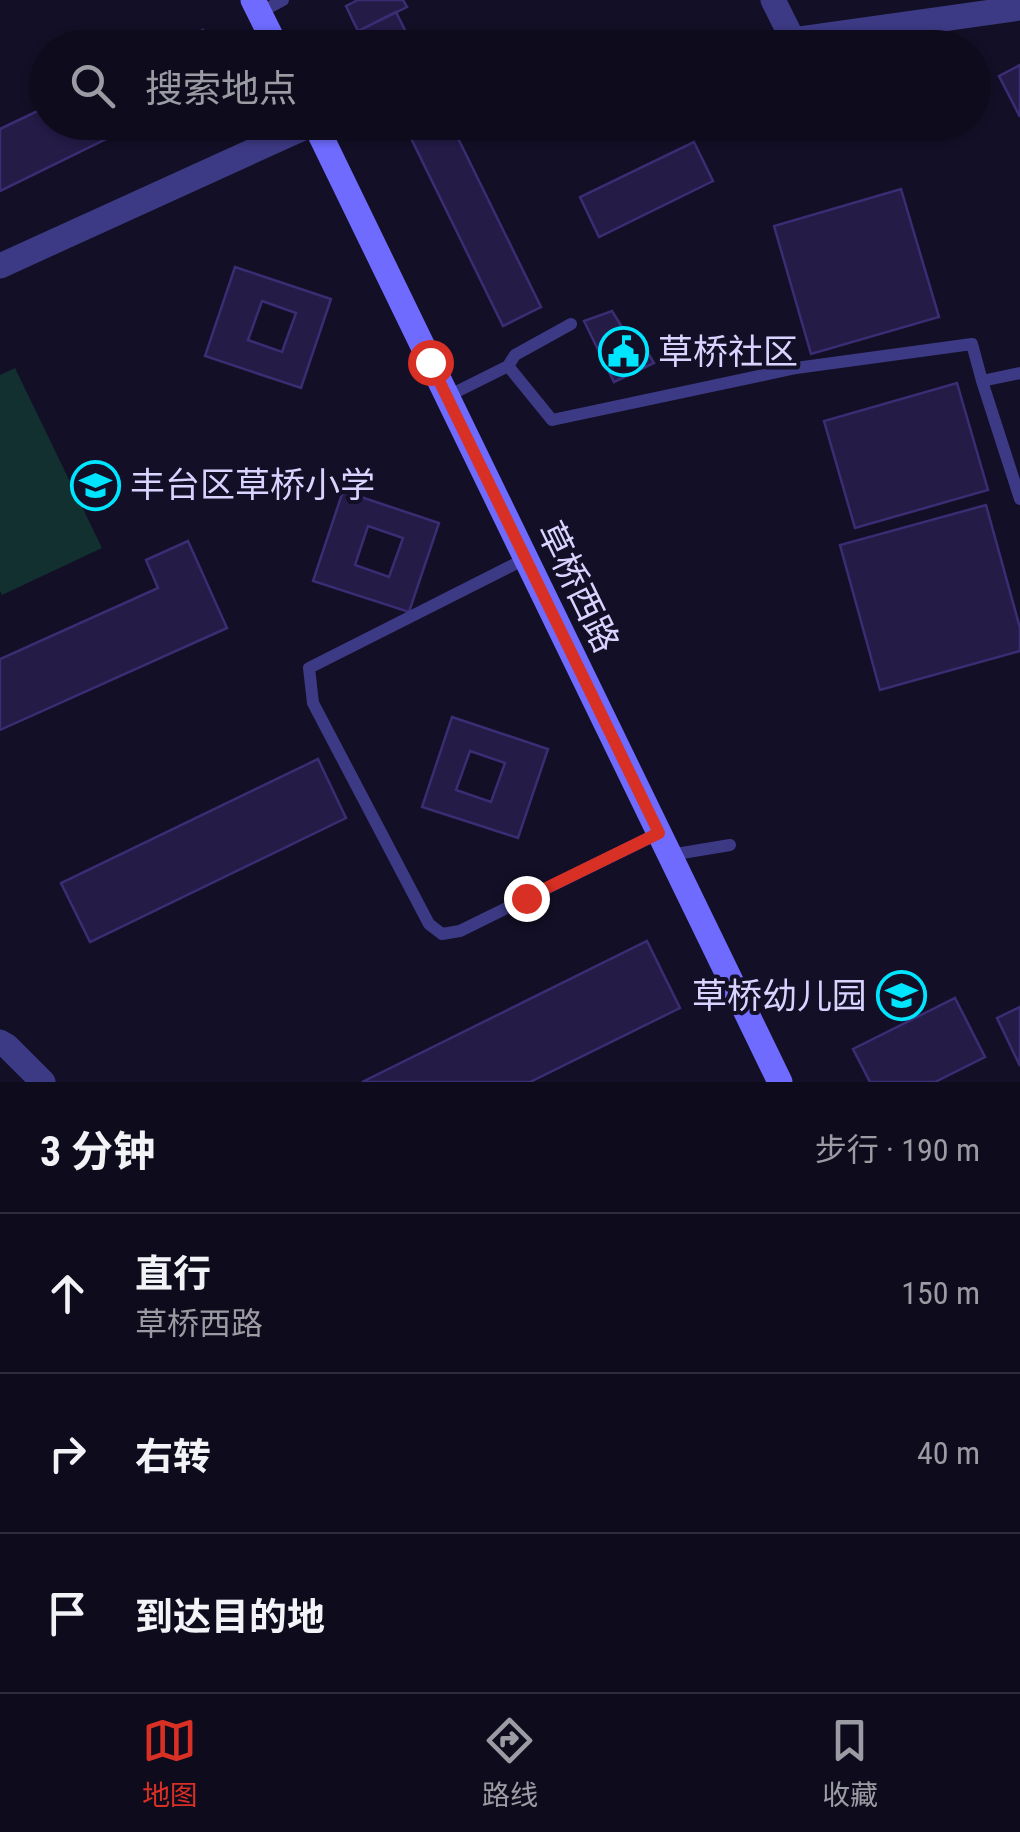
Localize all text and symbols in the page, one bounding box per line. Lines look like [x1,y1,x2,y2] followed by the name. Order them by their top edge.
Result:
[30,30,990,140] search box
[65,58,120,113] icon: search
[145,67,297,111] text: 搜索地点
[597,326,649,378] public building icon: 草桥社区
[658,332,798,373] place label: 草桥社区
[408,340,454,386] route start
[69,459,121,511] school or university icon: 丰台区草桥小学
[130,465,375,506] place label: 丰台区草桥小学
[528,515,627,659] street label: 草桥西路
[504,876,550,922] route end
[876,970,928,1022] school or university icon: 草桥幼儿园
[692,976,867,1017] place label: 草桥幼儿园
[40,1127,155,1176] text: 3 分钟
[815,1131,980,1169] text: 步行 · 190 m
[135,1252,211,1296] text: 直行
[40,1266,95,1321] icon: ahead
[901,1274,980,1312] text: 150 m
[135,1305,263,1343] text: 草桥西路
[40,1426,95,1481] icon: right
[917,1434,980,1472] text: 40 m
[135,1435,211,1479] text: 右转
[40,1586,95,1641] icon: arrive
[135,1595,325,1639] text: 到达目的地
[142,1713,198,1813] tab: 地图
[482,1713,538,1813] tab: 路线
[822,1713,878,1813] tab: 收藏

